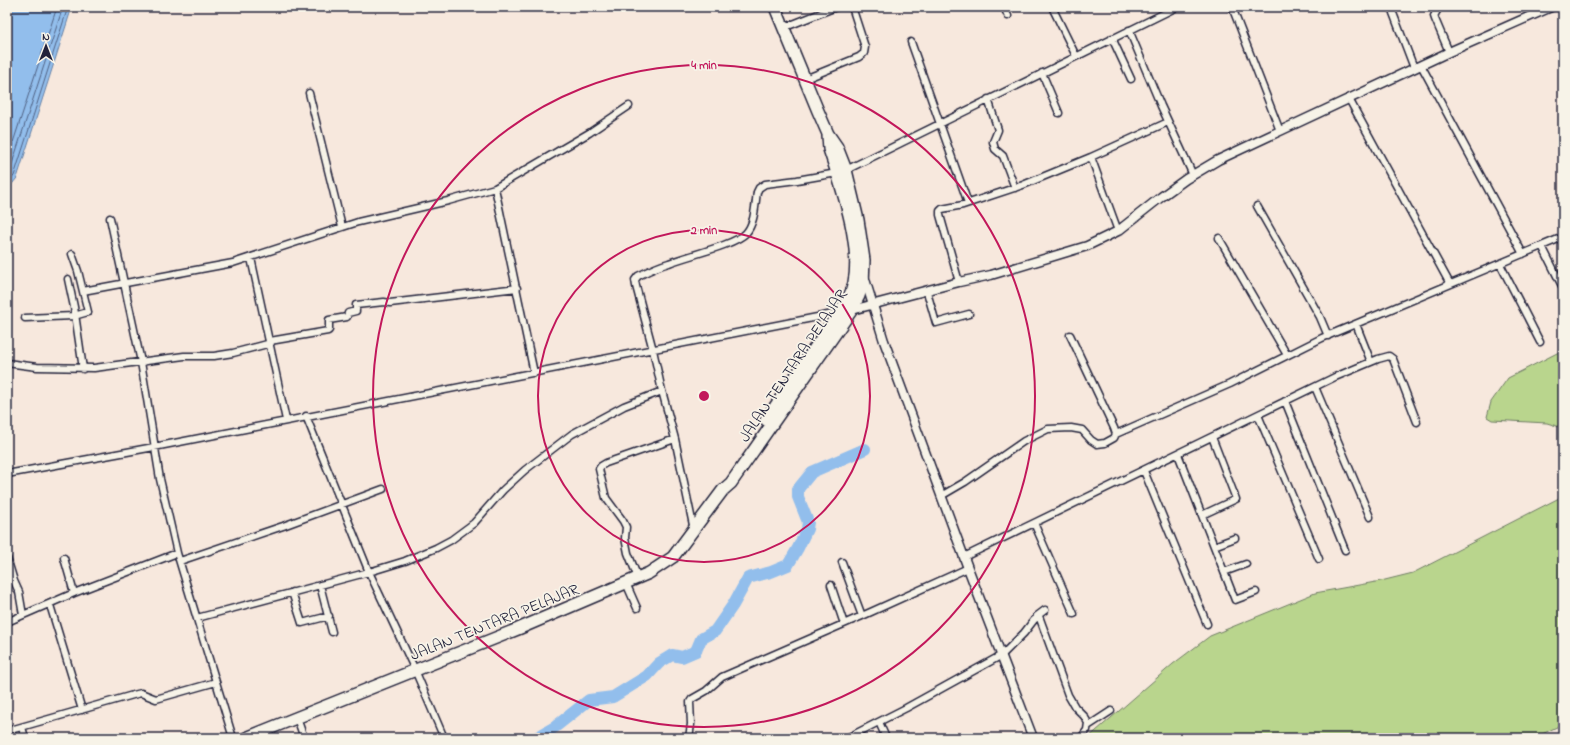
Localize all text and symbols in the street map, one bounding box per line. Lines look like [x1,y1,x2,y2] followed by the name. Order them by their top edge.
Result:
[26,26,66,66] north arrow
[42,29,50,45] text: N
[690,57,717,75] text: 4 min
[690,222,717,240] text: 2 min
[733,285,854,447] street label: JALAN TENTARA PELAJAR
[697,389,711,403] centre of rings
[407,578,583,668] street label: JALAN TENTARA PELAJAR

